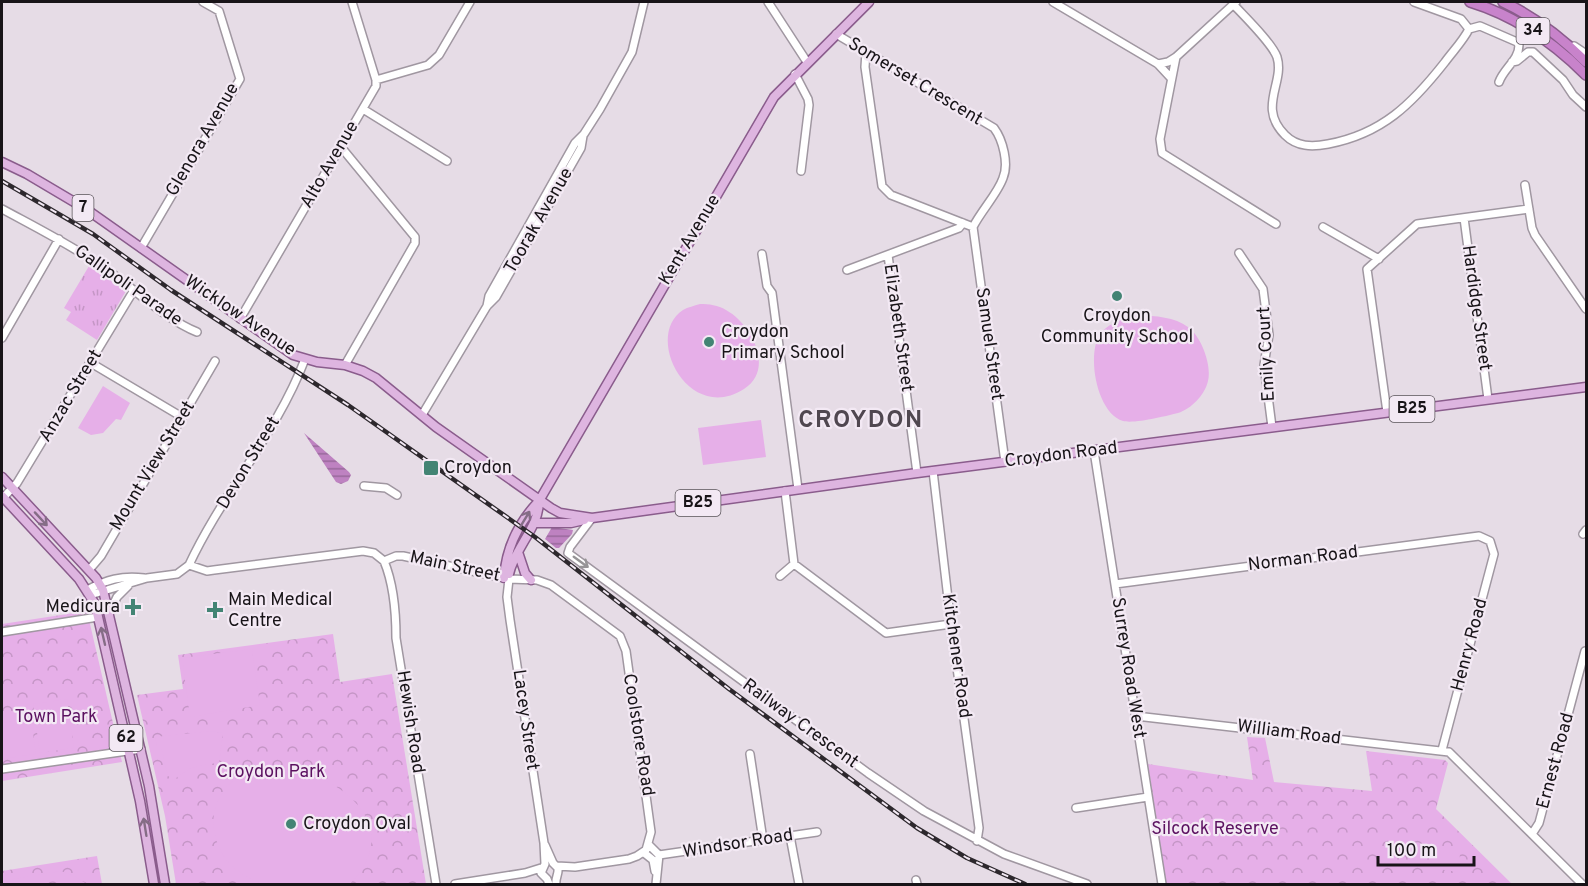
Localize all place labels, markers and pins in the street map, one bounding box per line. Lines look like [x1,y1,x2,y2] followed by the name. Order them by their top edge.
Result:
[1110,289,1124,303] marker: Croydon Community School
[1041,305,1193,349] place label: Croydon Community School
[721,321,845,365] place label: Croydon Primary School
[702,335,716,349] marker: Croydon Primary School
[444,457,512,480] place label: Croydon
[422,459,440,477] marker: Croydon
[228,589,333,633] place label: Main Medical Centre
[46,596,120,619] place label: Medicura
[124,598,142,616] marker: Medicura
[206,601,224,619] marker: Main Medical Centre
[303,813,411,836] place label: Croydon Oval
[284,817,298,831] marker: Croydon Oval

